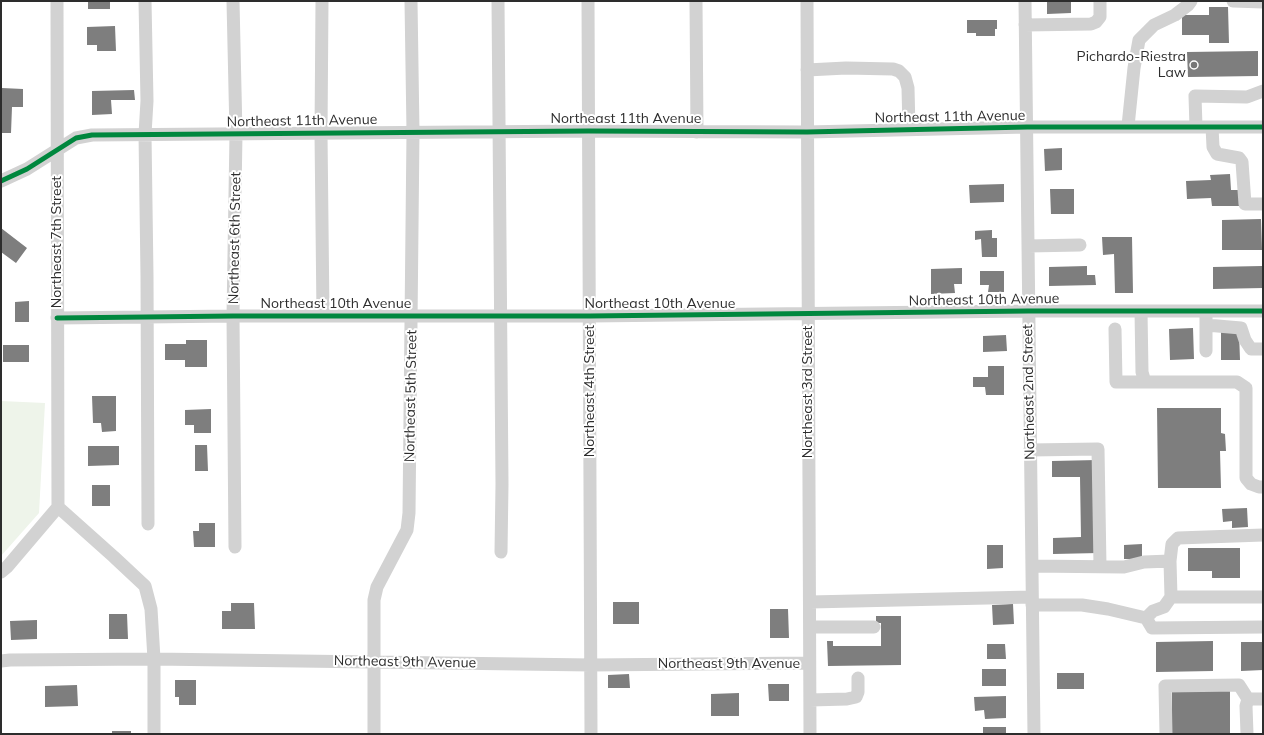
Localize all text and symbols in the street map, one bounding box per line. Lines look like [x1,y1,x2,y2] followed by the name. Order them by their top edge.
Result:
[1077,49,1186,82] place label: Pichardo-Riestra Law
[1189,60,1199,70] marker: Pichardo-Riestra Law
[874,107,1026,127] street label: Northeast 11th Avenue
[226,111,378,131] street label: Northeast 11th Avenue
[551,111,701,127] street label: Northeast 11th Avenue
[225,172,245,304] street label: Northeast 6th Street
[49,176,65,308] street label: Northeast 7th Street
[908,290,1060,310] street label: Northeast 10th Avenue
[261,296,411,312] street label: Northeast 10th Avenue
[585,296,735,312] street label: Northeast 10th Avenue
[1019,324,1039,460] street label: Northeast 2nd Street
[582,325,598,457] street label: Northeast 4th Street
[800,326,816,458] street label: Northeast 3rd Street
[401,330,421,462] street label: Northeast 5th Street
[334,652,476,672] street label: Northeast 9th Avenue
[658,656,800,672] street label: Northeast 9th Avenue

